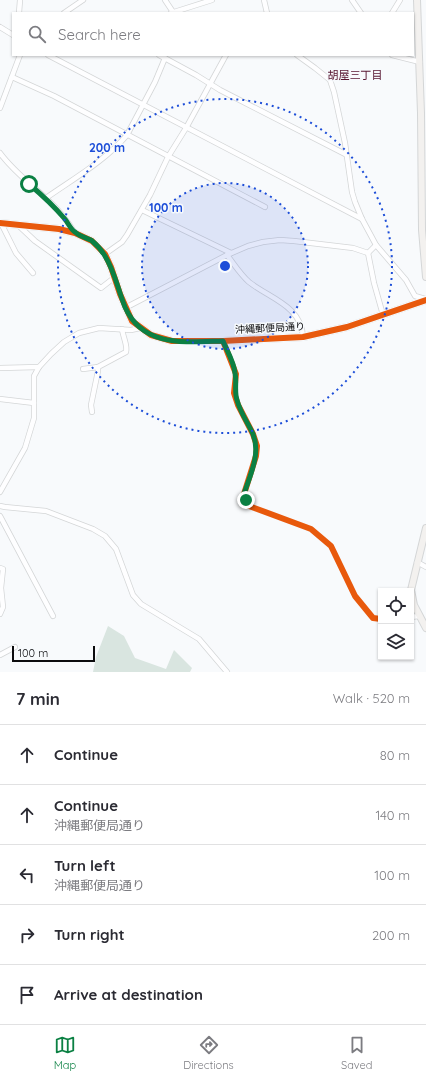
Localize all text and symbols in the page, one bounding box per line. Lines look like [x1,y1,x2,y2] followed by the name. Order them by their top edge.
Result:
[12,12,414,56] search box
[26,23,48,45] icon: search
[58,25,141,44] text: Search here
[328,68,383,82] district label: 胡屋三丁目
[89,140,125,155] text: 200 m
[20,175,38,193] route start
[149,200,183,215] text: 100 m
[218,259,232,273] centre of rings
[235,320,305,336] street label: 沖縄郵便局通り
[237,491,255,509] route end
[378,588,414,660] map controls
[378,588,414,624] button: locate
[378,624,414,660] button: layers
[12,644,95,663] scale bar
[18,646,48,660] text: 100 m
[16,688,60,709] text: 7 min
[333,690,410,706] text: Walk · 520 m
[16,744,38,766] icon: ahead
[54,745,118,764] text: Continue
[380,747,410,763] text: 80 m
[54,796,118,815] text: Continue
[16,804,38,826] icon: ahead
[375,807,410,823] text: 140 m
[54,817,145,833] text: 沖縄郵便局通り
[54,856,116,875] text: Turn left
[16,864,38,886] icon: left
[374,867,410,883] text: 100 m
[54,877,145,893] text: 沖縄郵便局通り
[16,924,38,946] icon: right
[54,925,125,944] text: Turn right
[372,927,410,943] text: 200 m
[16,984,38,1006] icon: arrive
[54,985,203,1004] text: Arrive at destination
[54,1034,76,1072] tab: Map
[183,1034,234,1072] tab: Directions
[341,1034,372,1072] tab: Saved

